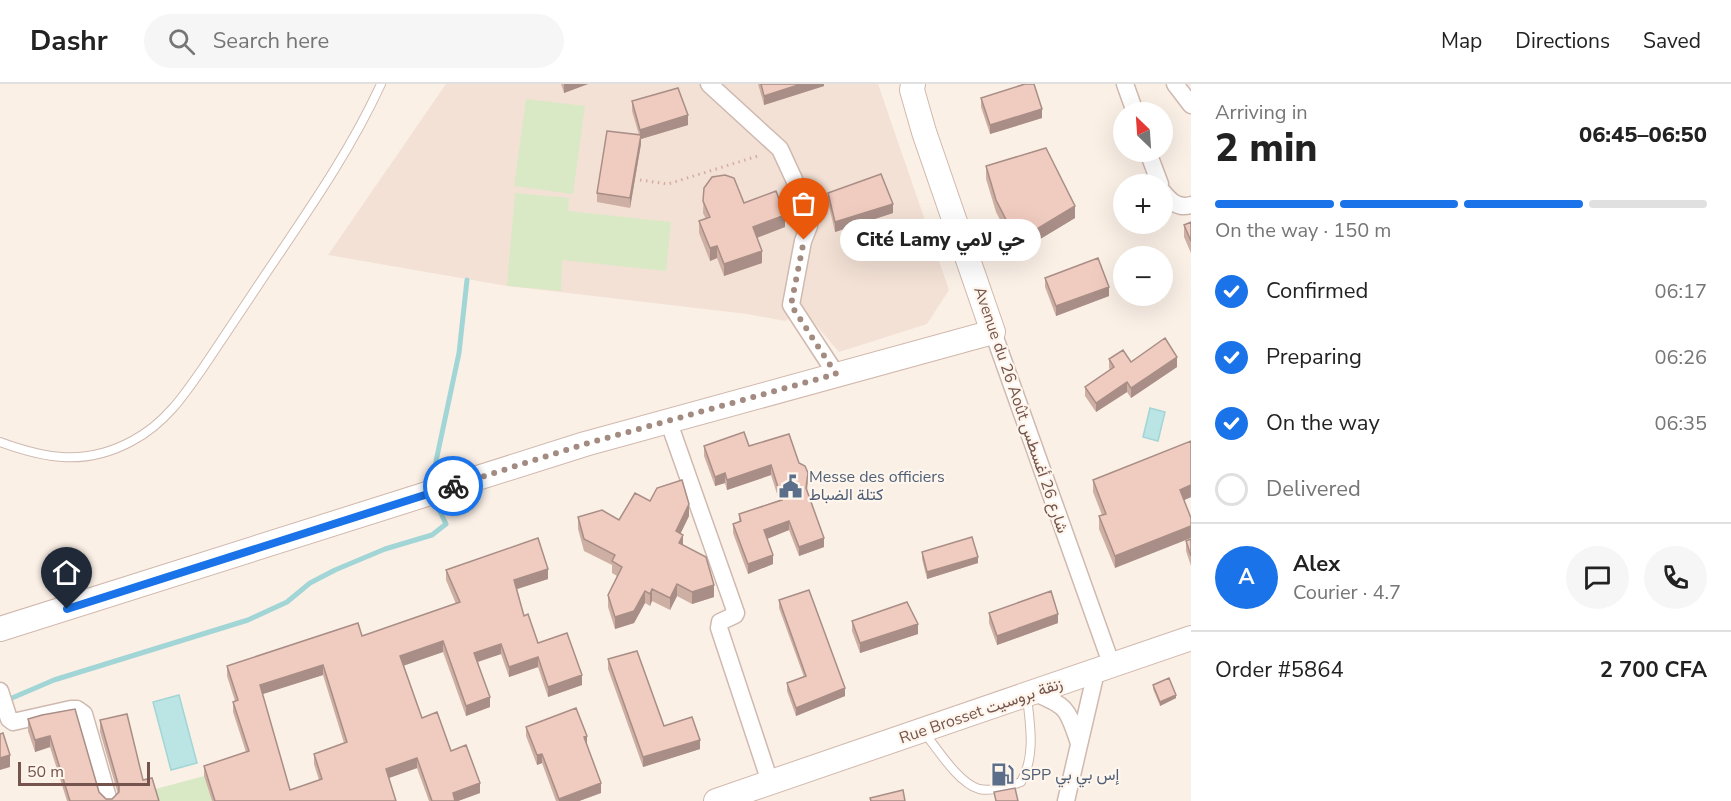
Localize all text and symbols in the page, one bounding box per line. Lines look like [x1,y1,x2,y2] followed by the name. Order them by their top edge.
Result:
[144,14,564,68] search box
[30,22,108,60] text: Dashr
[165,25,198,58] icon: search
[213,26,329,56] text: Search here
[1441,27,1482,55] text: Map
[1515,27,1610,55] text: Directions
[1643,27,1701,55] text: Saved
[1215,99,1308,126] text: Arriving in
[1113,102,1173,162] north arrow
[1113,102,1173,306] map controls
[1579,120,1707,150] text: 06:45–06:50
[1215,122,1318,175] text: 2 min
[1113,174,1173,234] button: +
[778,178,829,240] pin
[787,187,820,220] icon: bag
[1215,217,1391,244] text: On the way · 150 m
[840,219,1041,261] callout: Cité Lamy حي لامي
[856,226,1025,253] text: Cité Lamy حي لامي
[1113,246,1173,306] button: −
[1215,275,1248,308] icon: check
[1266,276,1368,306] text: Confirmed
[1654,278,1707,305] text: 06:17
[968,284,1074,536] street label: Avenue du 26 Août شارع 26 أغسطس
[1215,341,1248,374] icon: check
[1266,342,1362,372] text: Preparing
[1654,344,1707,371] text: 06:26
[1215,407,1248,440] icon: check
[1266,408,1380,438] text: On the way
[1654,410,1707,437] text: 06:35
[423,456,483,516] courier
[809,466,945,506] place label: Messe des officiers كتلة الضباط
[437,470,470,503] icon: bike
[778,473,804,499] public building icon: Messe des officiers كتلة الضباط
[1266,474,1361,504] text: Delivered
[1566,546,1629,609] button: chat
[1644,546,1707,609] button: phone
[41,547,92,609] pin
[1293,549,1340,579] text: Alex
[50,556,83,589] icon: home
[1238,562,1255,592] text: A
[1293,579,1401,606] text: Courier · 4.7
[1215,655,1344,685] text: Order #5864
[1600,655,1707,685] text: 2 700 CFA
[896,673,1066,749] street label: Rue Brosset زنقة بروسيت
[18,759,150,786] scale bar
[27,761,64,783] text: 50 m
[990,762,1016,788] fuel station icon: SPP إس بي بي
[1021,764,1120,788] place label: SPP إس بي بي

